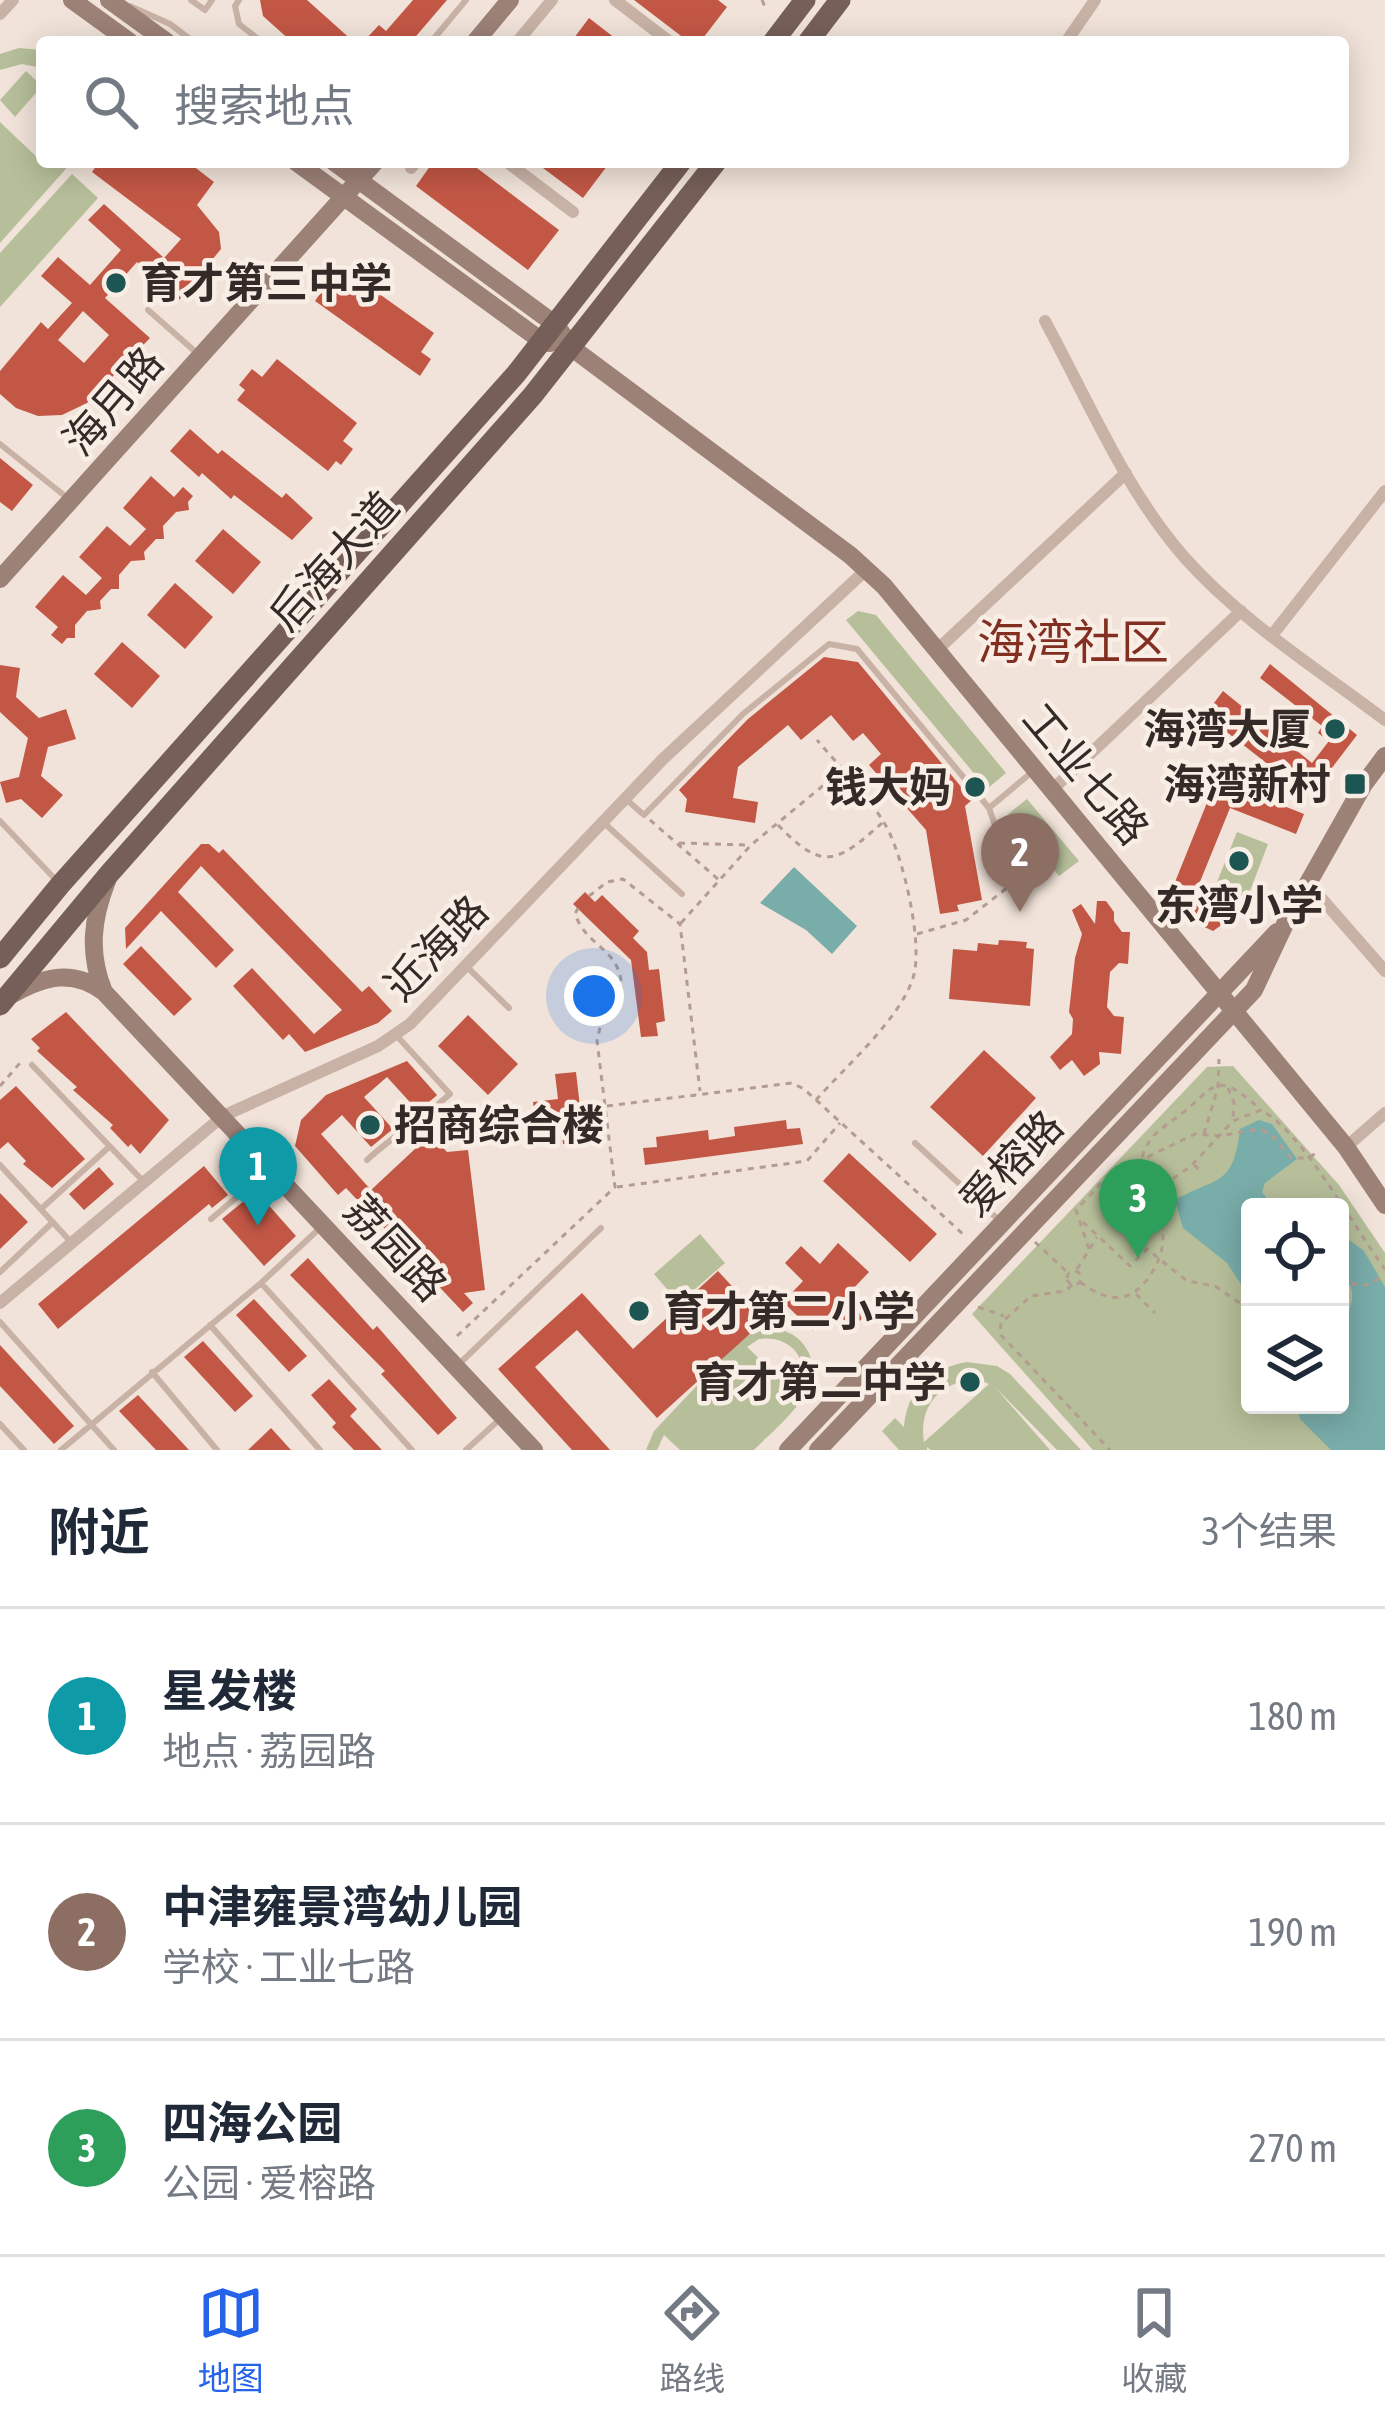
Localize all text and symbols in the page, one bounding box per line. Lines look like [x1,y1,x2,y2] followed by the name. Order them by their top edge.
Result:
[36,36,1349,168] search box
[78,69,144,135] icon: search
[174,80,354,132] text: 搜索地点
[140,259,392,307] place label: 育才第三中学
[103,270,129,296] marker: 育才第三中学
[54,338,172,464] street label: 海月路
[260,483,408,639] street label: 后海大道
[977,614,1169,669] district label: 海湾社区
[1014,694,1158,854] street label: 工业七路
[1143,705,1311,753] place label: 海湾大厦
[1322,716,1348,742] marker: 海湾大厦
[1163,760,1331,808] place label: 海湾新村
[825,763,951,811] place label: 钱大妈
[1342,771,1368,797] marker: 海湾新村
[962,774,988,800] marker: 钱大妈
[981,813,1059,912] pin: 2
[1226,848,1252,874] marker: 东湾小学
[1155,881,1323,929] place label: 东湾小学
[375,886,497,1010] street label: 近海路
[564,966,624,1026] your location
[394,1101,604,1149] place label: 招商综合楼
[950,1101,1072,1225] street label: 爱榕路
[357,1112,383,1138] marker: 招商综合楼
[219,1127,297,1226] pin: 1
[1099,1159,1177,1258] pin: 3
[335,1186,457,1310] street label: 荔园路
[1241,1198,1349,1414] map controls
[1241,1198,1349,1306] button: locate
[663,1287,915,1335] place label: 育才第二小学
[626,1298,652,1324] marker: 育才第二小学
[1241,1306,1349,1414] button: layers
[694,1358,946,1406] place label: 育才第二中学
[957,1369,983,1395] marker: 育才第二中学
[48,1502,150,1561] text: 附近
[1202,1509,1337,1553] text: 3个结果
[162,1665,297,1717] text: 星发楼
[78,1694,96,1738] text: 1
[1249,1694,1337,1738] text: 180 m
[162,1729,376,1773] text: 地点 · 荔园路
[162,1881,522,1933] text: 中津雍景湾幼儿园
[78,1910,96,1954] text: 2
[1249,1910,1337,1954] text: 190 m
[162,1945,415,1989] text: 学校 · 工业七路
[162,2097,342,2149] text: 四海公园
[78,2126,96,2170] text: 3
[1249,2126,1337,2170] text: 270 m
[162,2161,376,2205] text: 公园 · 爱榕路
[198,2280,264,2400] tab: 地图
[659,2280,725,2400] tab: 路线
[1121,2280,1187,2400] tab: 收藏

